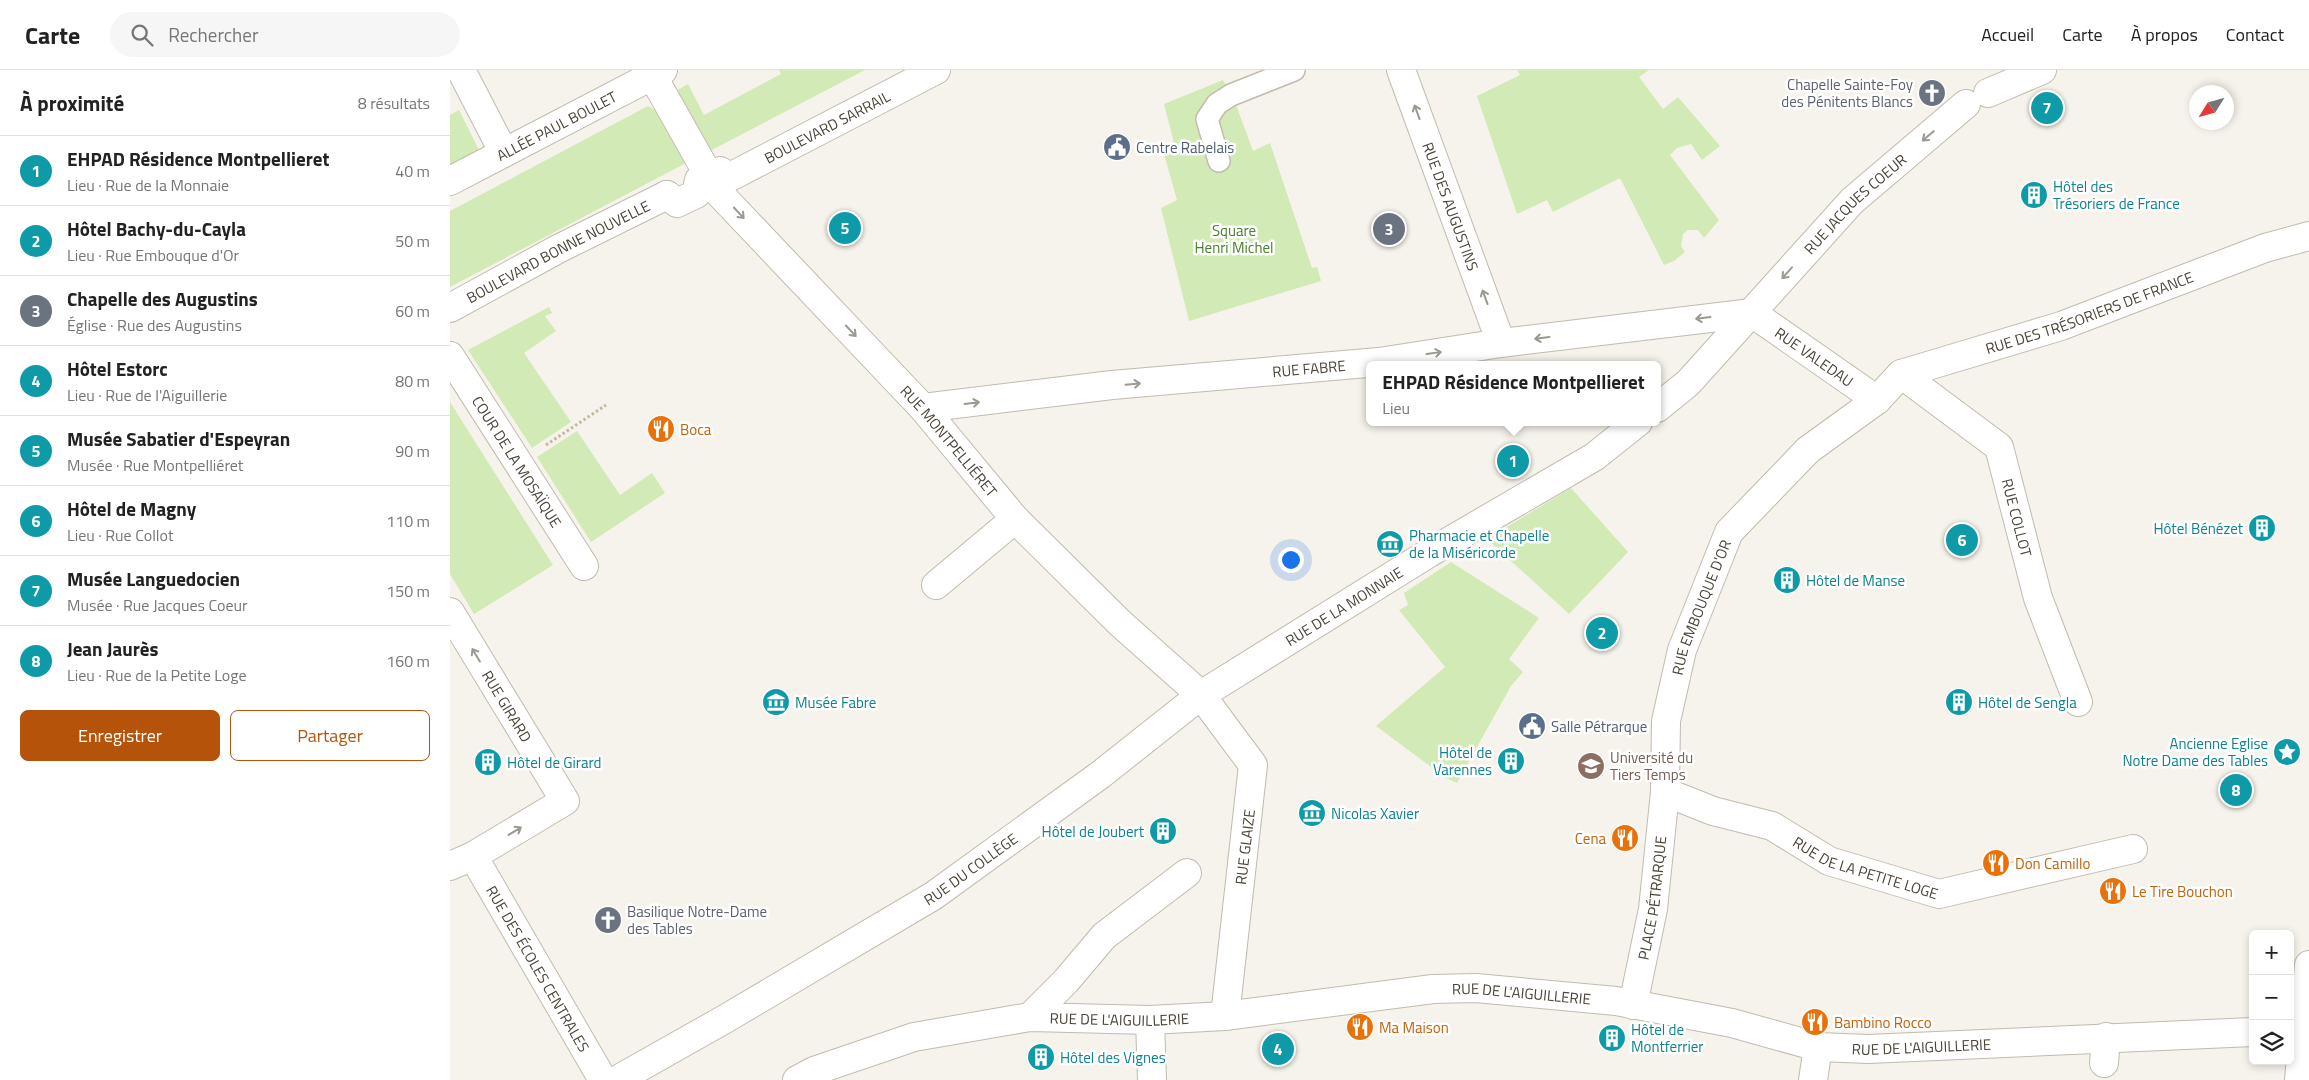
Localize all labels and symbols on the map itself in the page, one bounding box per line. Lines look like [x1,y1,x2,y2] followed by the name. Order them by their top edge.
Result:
[1781,73,1913,113] place label: Chapelle Sainte-Foy des Pénitents Blancs
[1917,78,1947,108] church icon: Chapelle Sainte-Foy des Pénitents Blancs
[760,84,894,169] street label: BOULEVARD SARRAIL
[492,85,621,166] street label: ALLÉE PAUL BOULET
[2189,85,2234,130] north arrow
[2031,89,2063,127] pin: 7
[1412,105,1421,120] one-way arrow
[1922,130,1935,141] one-way arrow
[1102,132,1132,162] public building icon: Centre Rabelais
[1136,136,1234,159] place label: Centre Rabelais
[1417,139,1485,274] street label: RUE DES AUGUSTINS
[1798,148,1911,259] street label: RUE JACQUES COEUR
[2053,175,2180,215] place label: Hôtel des Trésoriers de France
[2019,180,2049,210] building icon: Hôtel des Trésoriers de France
[462,194,654,309] street label: BOULEVARD BONNE NOUVELLE
[733,207,745,220] one-way arrow
[829,209,861,247] pin: 5
[1373,210,1405,248] pin: 3
[1195,219,1273,259] park label: Square Henri Michel
[1982,265,2196,360] street label: RUE DES TRÉSORIERS DE FRANCE
[1781,266,1793,279] one-way arrow
[1480,290,1489,306] one-way arrow
[1695,313,1711,323] one-way arrow
[1770,321,1858,392] street label: RUE VALEDAU
[845,325,857,338] one-way arrow
[1534,333,1550,343] one-way arrow
[1426,348,1442,358] one-way arrow
[1271,353,1347,383] street label: RUE FABRE
[1125,379,1141,388] one-way arrow
[895,380,1003,502] street label: RUE MONTPELLIÉRET
[467,391,568,532] street label: COUR DE LA MOSAÏQUE
[964,398,980,408] one-way arrow
[646,414,676,444] restaurant icon: Boca
[680,418,712,441] place label: Boca
[1497,442,1529,480] pin: 1
[1996,476,2038,559] street label: RUE COLLOT
[2247,513,2277,543] building icon: Hôtel Bénézet
[2153,517,2244,540] place label: Hôtel Bénézet
[1946,521,1978,559] pin: 6
[1409,524,1549,564] place label: Pharmacie et Chapelle de la Miséricorde
[1375,529,1405,559] museum icon: Pharmacie et Chapelle de la Miséricorde
[1665,536,1736,677] street label: RUE EMBOUQUE D'OR
[1278,547,1304,573] your location
[1280,561,1407,652] street label: RUE DE LA MONNAIE
[1772,565,1802,595] building icon: Hôtel de Manse
[1806,569,1905,592] place label: Hôtel de Manse
[1586,614,1618,652] pin: 2
[471,648,481,662] one-way arrow
[476,666,538,746] street label: RUE GIRARD
[761,687,791,717] museum icon: Musée Fabre
[1944,687,1974,717] building icon: Hôtel de Sengla
[795,691,876,714] place label: Musée Fabre
[1978,691,2077,714] place label: Hôtel de Sengla
[1517,711,1547,741] public building icon: Salle Pétrarque
[1551,715,1647,738] place label: Salle Pétrarque
[2123,732,2268,772] place label: Ancienne Eglise Notre Dame des Tables
[2272,737,2302,767] place icon: Ancienne Eglise Notre Dame des Tables
[1433,741,1492,781] place label: Hôtel de Varennes
[1496,746,1526,776] building icon: Hôtel de Varennes
[1610,746,1693,786] place label: Université du Tiers Temps
[473,747,503,777] building icon: Hôtel de Girard
[507,751,602,774] place label: Hôtel de Girard
[1576,751,1606,781] school or university icon: Université du Tiers Temps
[2220,771,2252,809] pin: 8
[1297,798,1327,828] museum icon: Nicolas Xavier
[1331,802,1419,825] place label: Nicolas Xavier
[1229,808,1261,886] street label: RUE GLAIZE
[1148,816,1178,846] building icon: Hôtel de Joubert
[1042,820,1145,843] place label: Hôtel de Joubert
[1610,823,1640,853] restaurant icon: Cena
[507,826,521,836] one-way arrow
[919,827,1022,911] street label: RUE DU COLLÈGE
[1575,827,1606,850] place label: Cena
[1789,830,1941,905] street label: RUE DE LA PETITE LOGE
[1631,835,1672,962] street label: PLACE PÉTRARQUE
[1981,848,2011,878] restaurant icon: Don Camillo
[2015,852,2090,875] place label: Don Camillo
[2098,876,2128,906] restaurant icon: Le Tire Bouchon
[2132,880,2233,903] place label: Le Tire Bouchon
[481,881,596,1056] street label: RUE DES ÉCOLES CENTRALES
[627,900,767,940] place label: Basilique Notre-Dame des Tables
[593,905,623,935] church icon: Basilique Notre-Dame des Tables
[1452,976,1592,1010] street label: RUE DE L'AIGUILLERIE
[1049,1006,1190,1032] street label: RUE DE L'AIGUILLERIE
[1800,1007,1830,1037] restaurant icon: Bambino Rocco
[1834,1011,1932,1034] place label: Bambino Rocco
[1345,1012,1375,1042] restaurant icon: Ma Maison
[1379,1016,1449,1039] place label: Ma Maison
[1631,1018,1704,1058] place label: Hôtel de Montferrier
[1597,1023,1627,1053] building icon: Hôtel de Montferrier
[1262,1030,1294,1068] pin: 4
[1851,1032,1992,1061] street label: RUE DE L'AIGUILLERIE
[1026,1042,1056,1072] building icon: Hôtel des Vignes
[1060,1046,1166,1069] place label: Hôtel des Vignes

